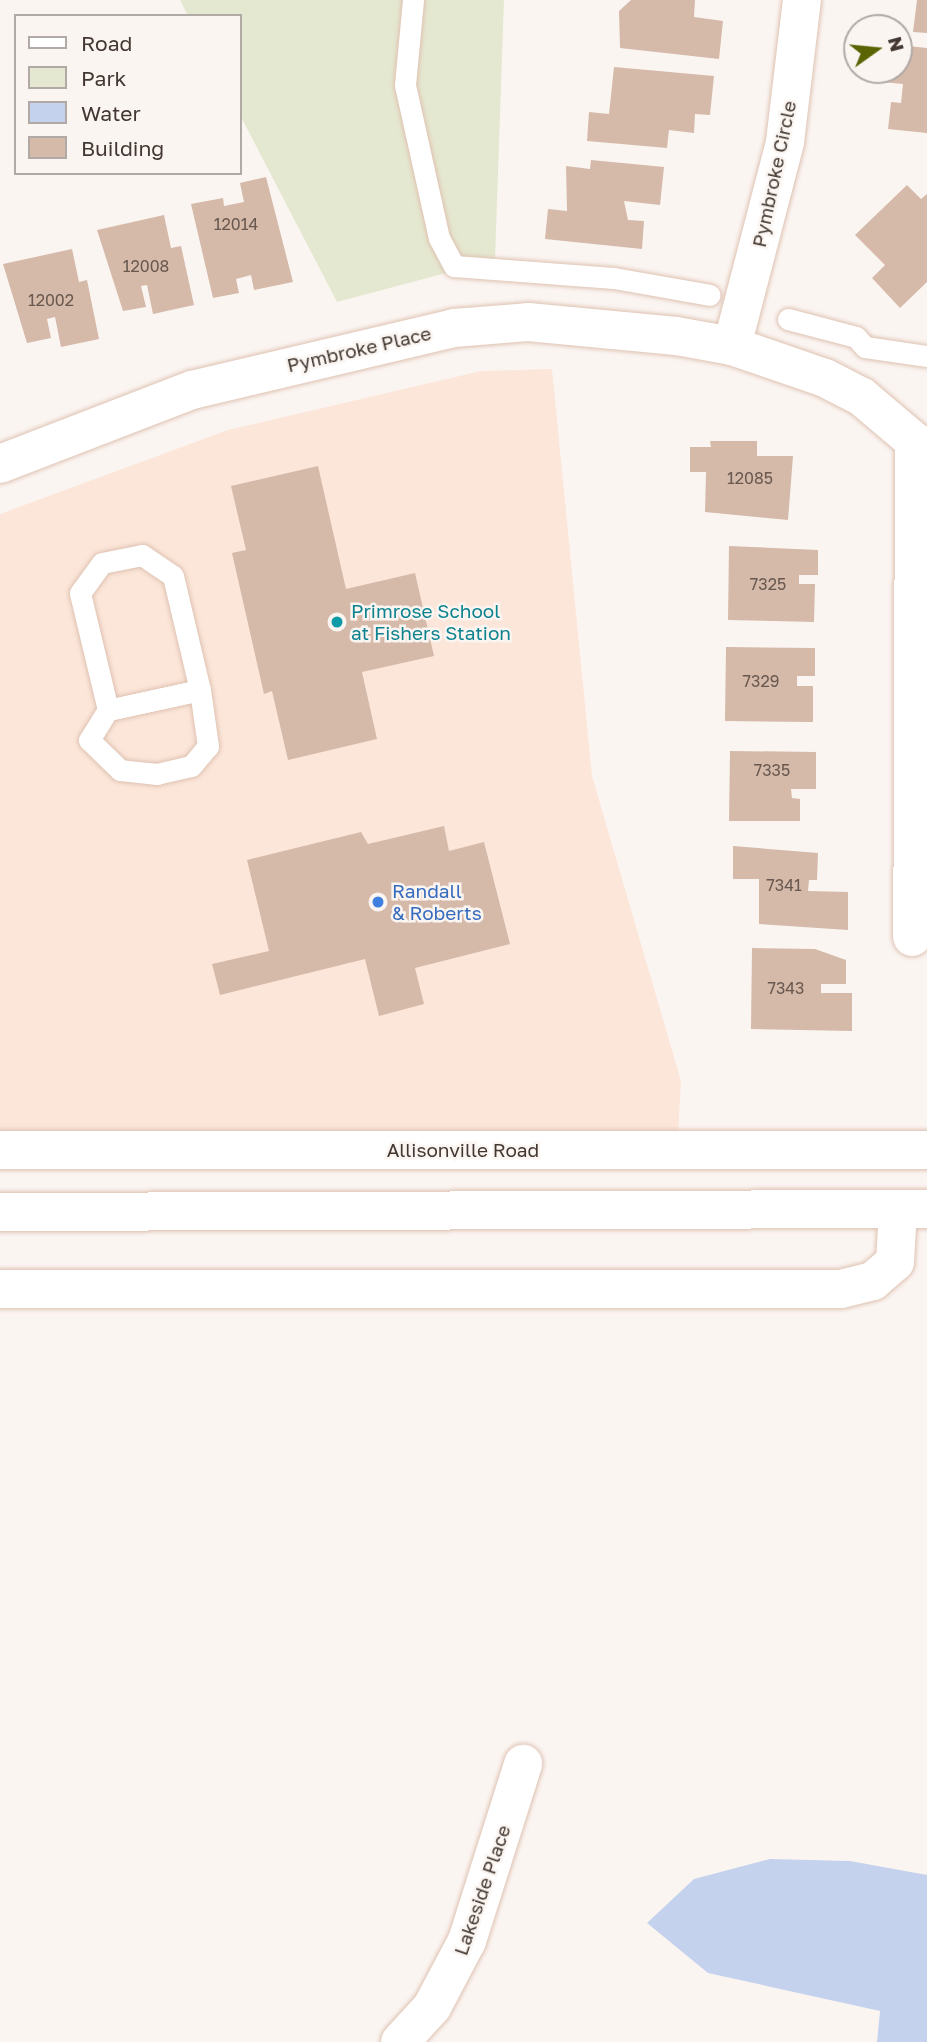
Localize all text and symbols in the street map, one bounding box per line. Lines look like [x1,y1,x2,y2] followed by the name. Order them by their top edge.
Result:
[14,14,242,175] legend
[843,14,913,84] north arrow
[81,30,132,56] text: Road
[884,34,910,54] text: N
[81,65,126,91] text: Park
[747,99,801,249] street label: Pymbroke Circle
[81,100,141,126] text: Water
[81,135,164,161] text: Building
[214,214,258,234] house number: 12014
[123,256,169,276] house number: 12008
[28,290,74,310] house number: 12002
[285,321,433,377] street label: Pymbroke Place
[727,468,773,488] house number: 12085
[750,574,786,594] house number: 7325
[351,600,511,644] place label: Primrose School at Fishers Station
[329,614,345,630] marker: Primrose School at Fishers Station
[743,671,779,691] house number: 7329
[754,760,790,780] house number: 7335
[766,875,802,895] house number: 7341
[392,880,482,924] place label: Randall & Roberts
[370,894,386,910] marker: Randall & Roberts
[768,978,804,998] house number: 7343
[387,1139,539,1161] street label: Allisonville Road
[449,1822,515,1958] street label: Lakeside Place

